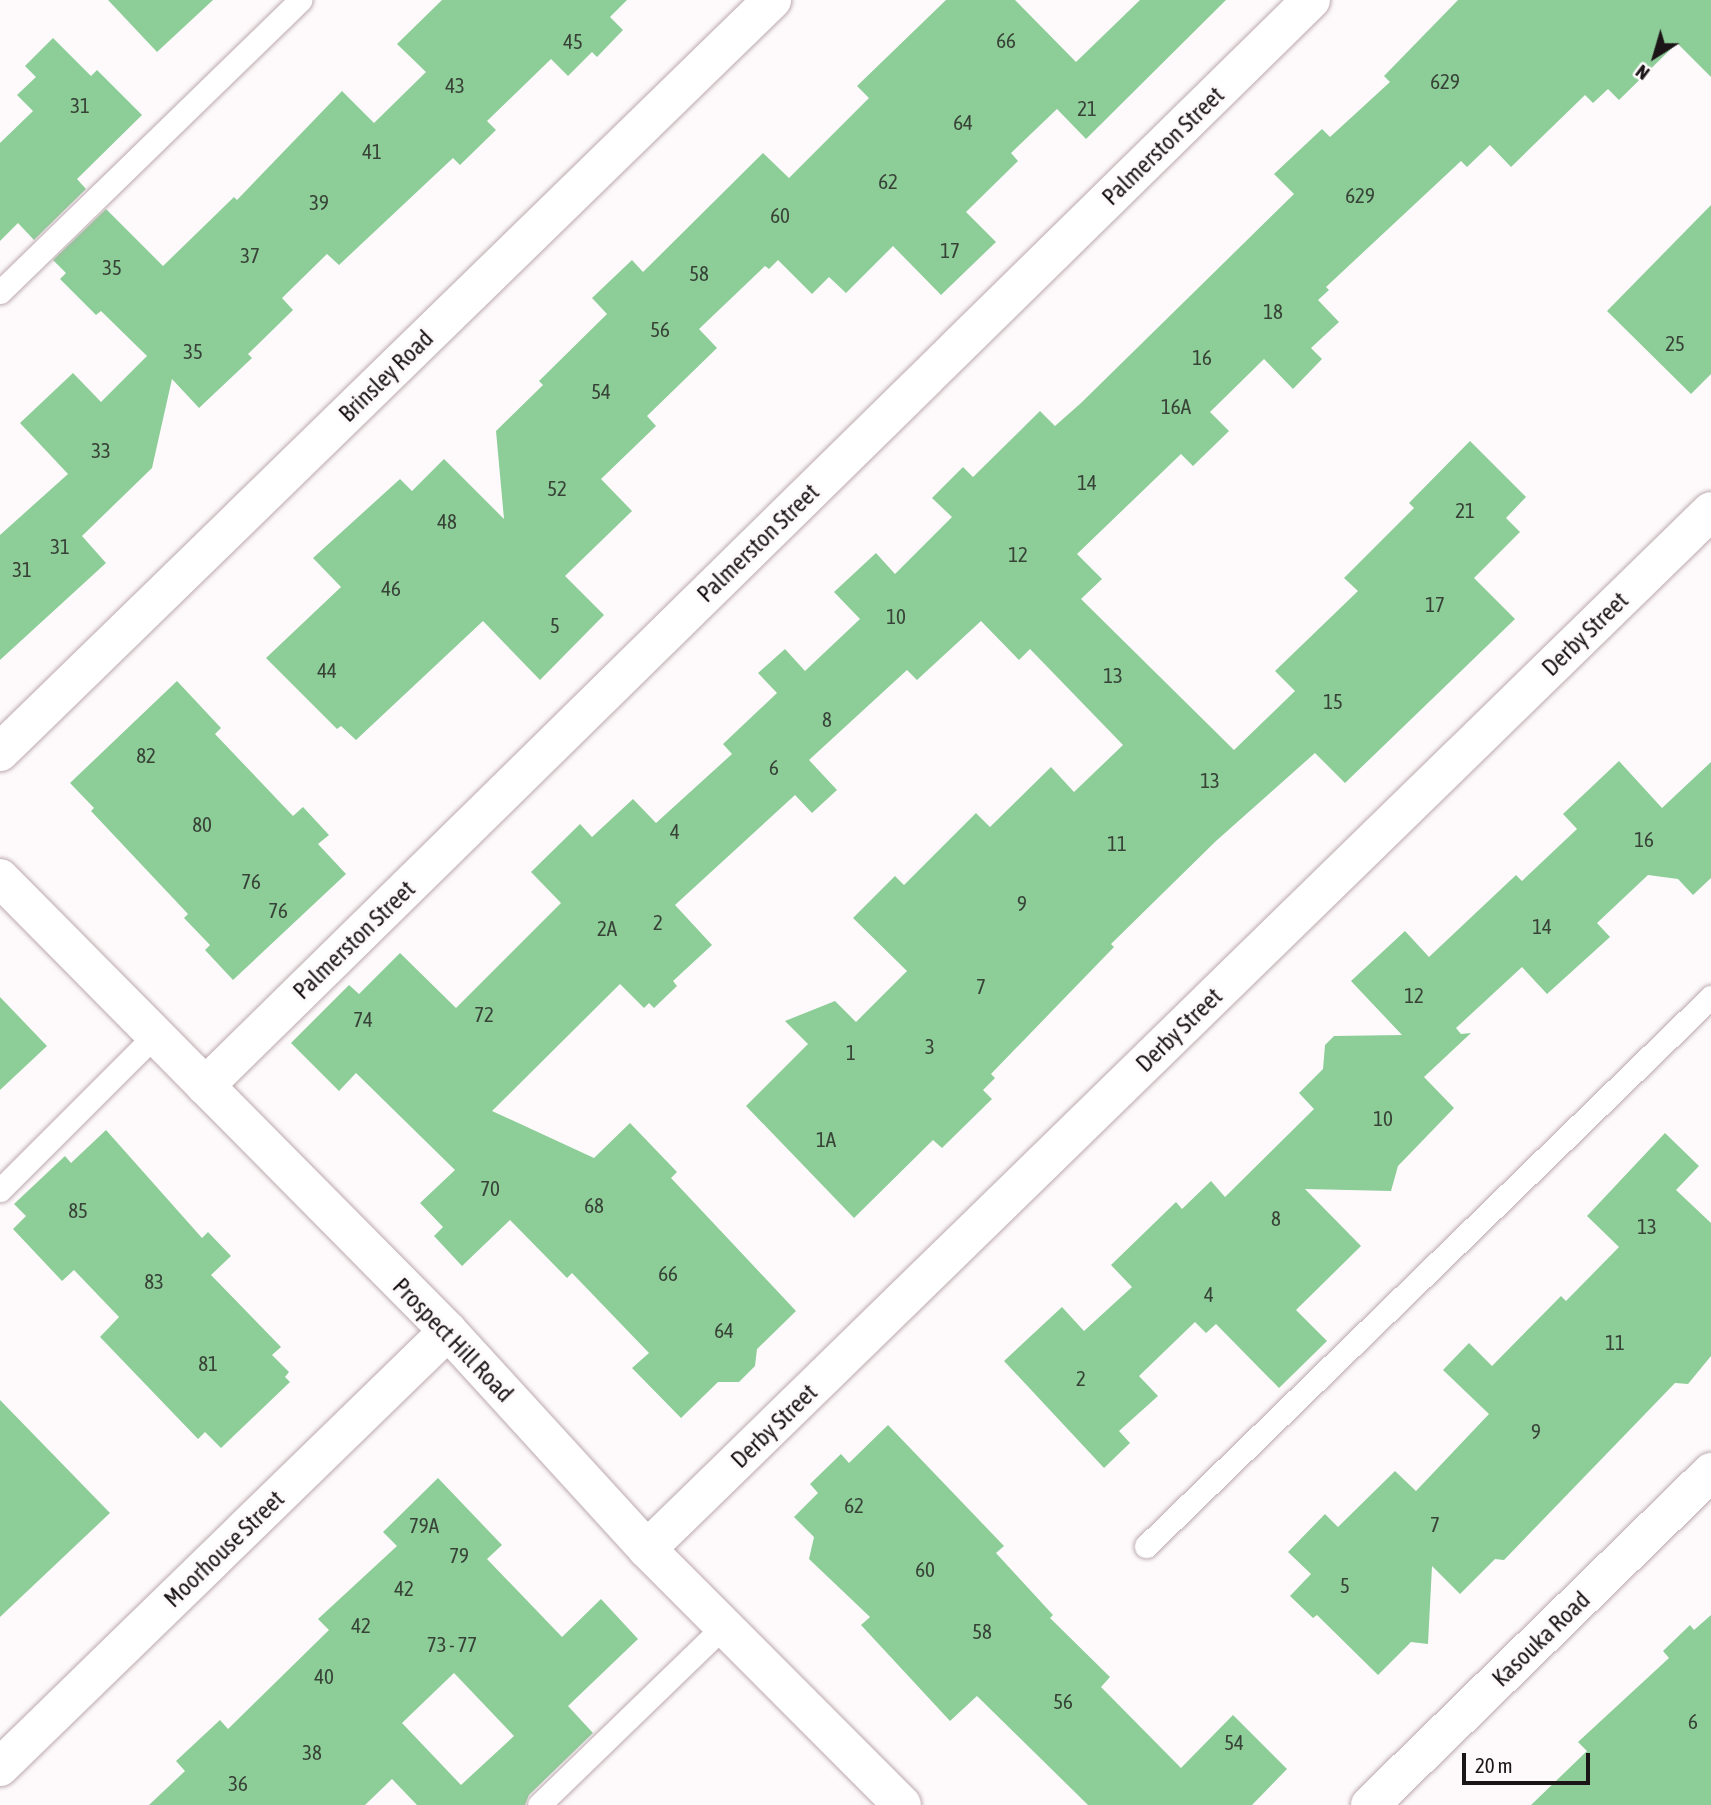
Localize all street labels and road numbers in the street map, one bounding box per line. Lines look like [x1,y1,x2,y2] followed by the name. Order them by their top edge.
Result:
[1096,81,1230,211] street label: Palmerston Street
[333,324,439,428] street label: Brinsley Road
[691,478,825,608] street label: Palmerston Street
[1536,586,1634,682] street label: Derby Street
[287,875,421,1005] street label: Palmerston Street
[1130,982,1228,1078] street label: Derby Street
[387,1272,519,1408] street label: Prospect Hill Road
[725,1378,823,1474] street label: Derby Street
[158,1485,290,1613] street label: Moorhouse Street
[1486,1585,1596,1693] street label: Kasouka Road

